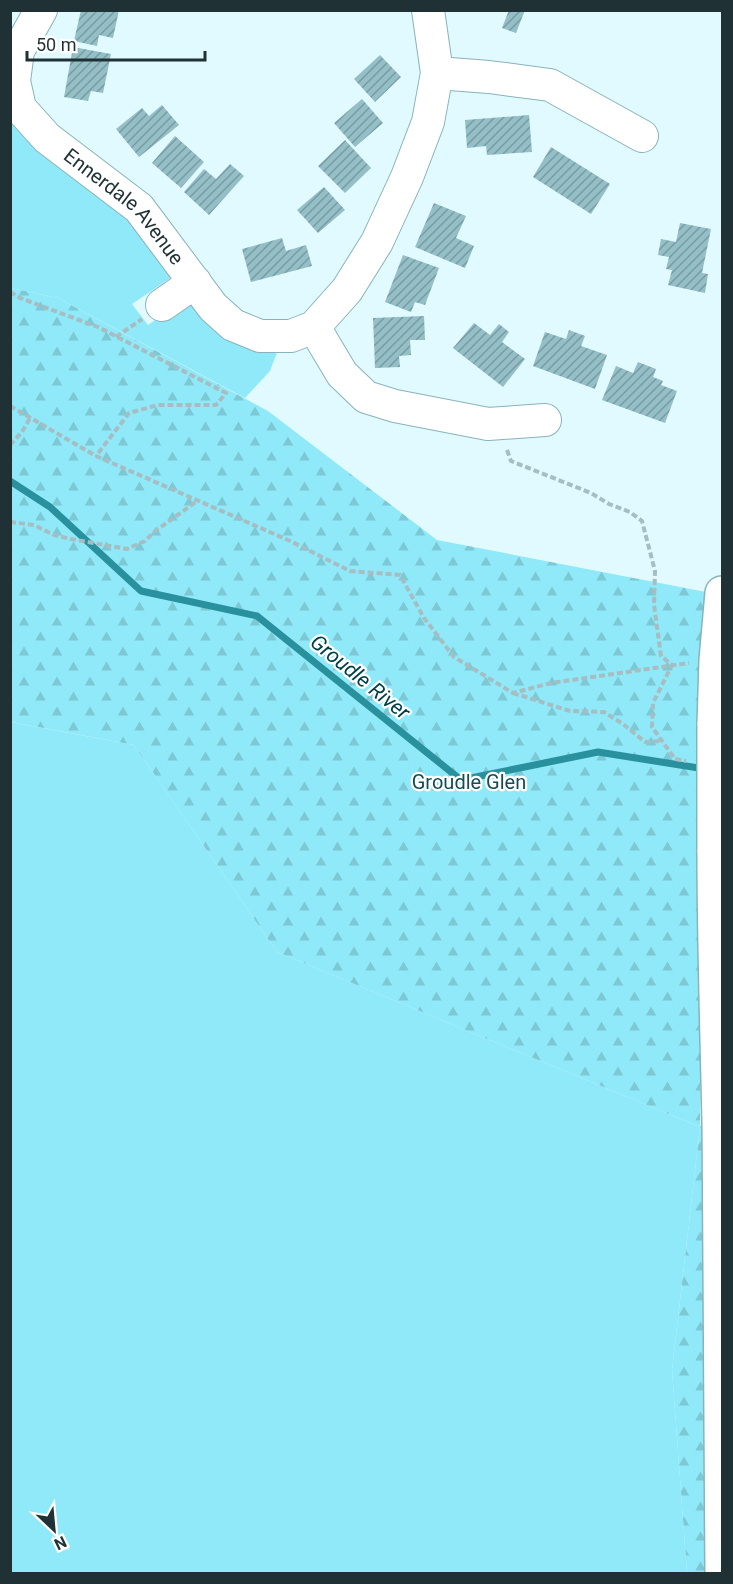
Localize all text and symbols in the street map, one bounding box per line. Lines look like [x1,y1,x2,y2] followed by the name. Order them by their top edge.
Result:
[27,24,206,62] scale bar
[36,34,76,55] text: 50 m
[59,143,189,269] street label: Ennerdale Avenue
[306,630,415,725] water label: Groudle River
[412,770,526,794] park label: Groudle Glen
[24,1500,84,1560] north arrow
[51,1532,70,1554] text: N

